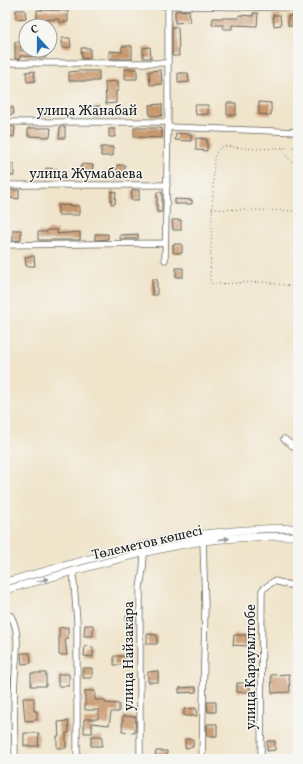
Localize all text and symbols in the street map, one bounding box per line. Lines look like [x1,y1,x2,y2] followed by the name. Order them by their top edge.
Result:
[18,18,58,58] north arrow
[29,22,41,38] text: С
[37,102,138,121] street label: улица Жанабай
[29,165,143,184] street label: улица Жумабаева
[90,522,204,565] street label: Төлеметов көшесі
[218,536,230,542] one-way arrow
[36,577,49,583] one-way arrow
[120,601,139,711] street label: улица Найзакара
[242,604,261,730] street label: улица Карауылтобе

